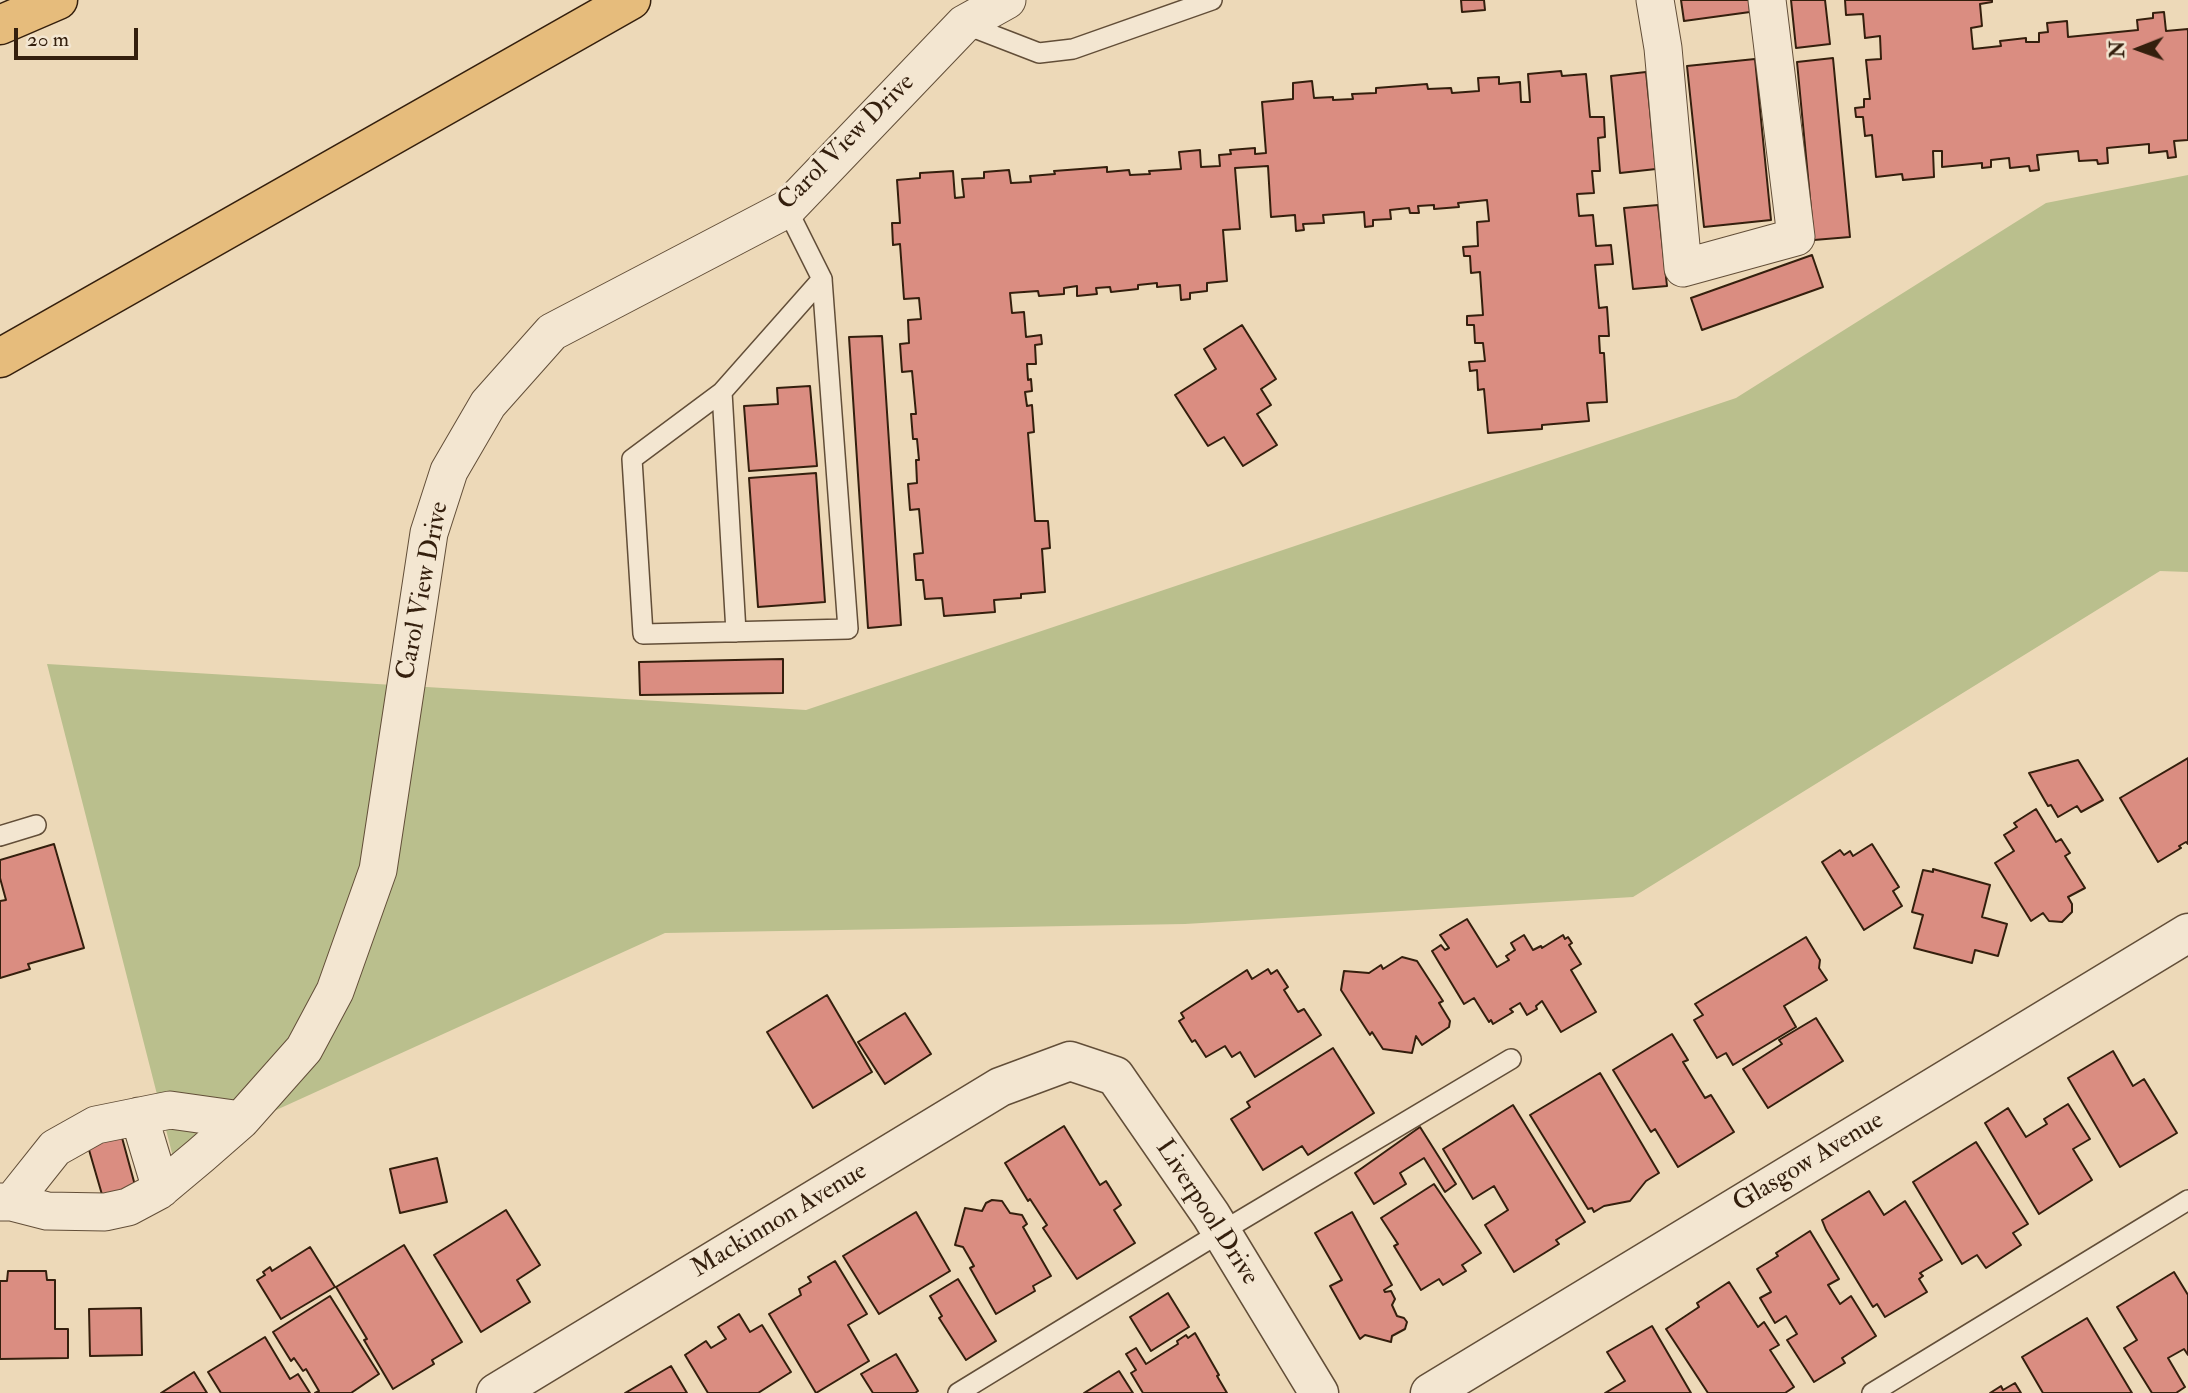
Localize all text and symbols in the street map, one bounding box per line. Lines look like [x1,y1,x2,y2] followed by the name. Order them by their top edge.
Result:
[18,14,142,58] scale bar
[2104,14,2174,84] north arrow
[27,26,69,53] text: 20 m
[2106,41,2130,58] text: N
[772,68,922,218] street label: Carol View Drive
[391,499,457,683] street label: Carol View Drive
[1728,1106,1890,1220] street label: Glasgow Avenue
[1147,1135,1265,1291] street label: Liverpool Drive
[687,1156,873,1286] street label: Mackinnon Avenue

